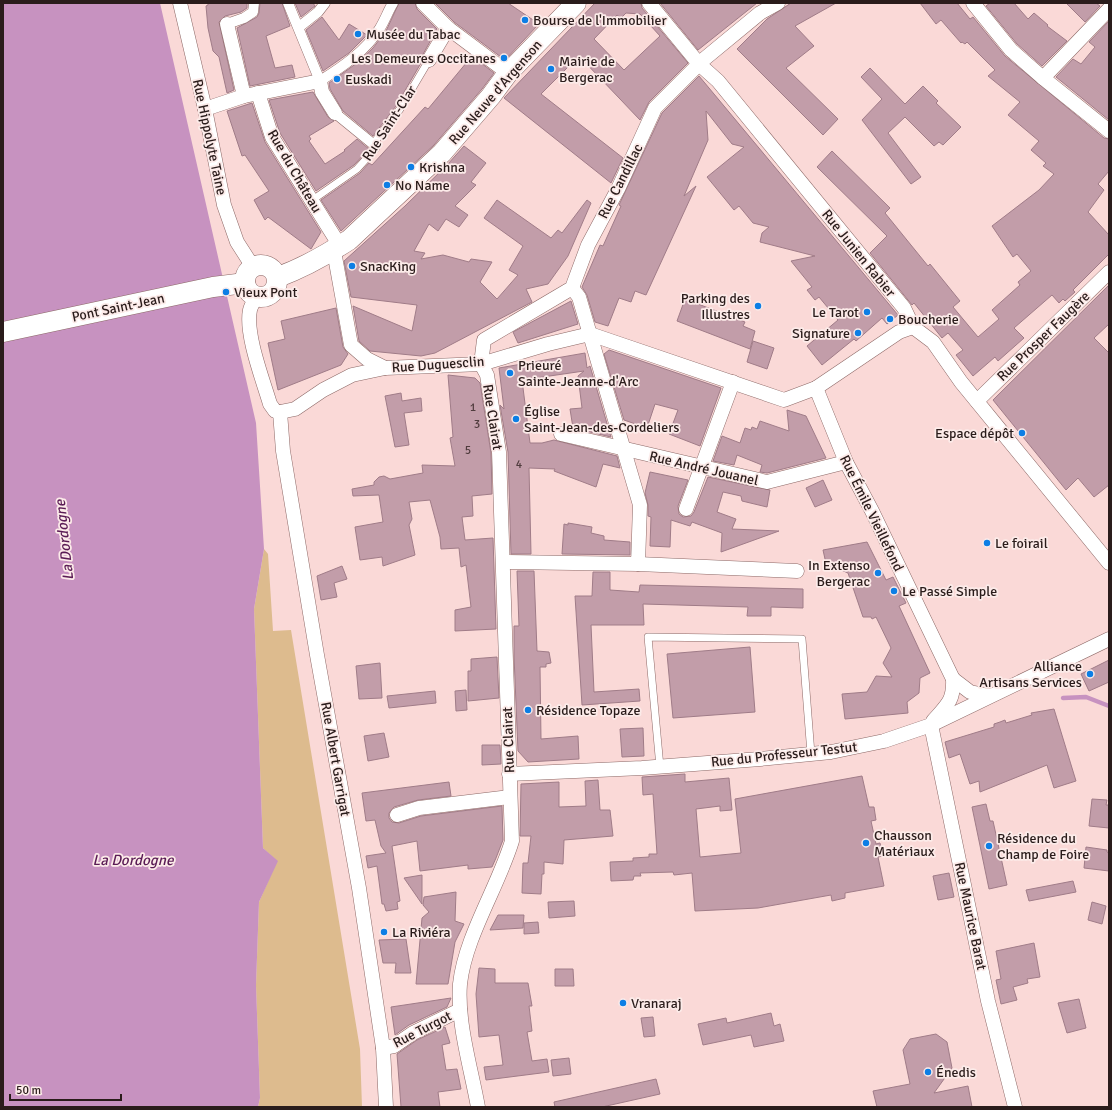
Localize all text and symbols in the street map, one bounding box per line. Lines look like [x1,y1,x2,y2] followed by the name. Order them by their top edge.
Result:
[533,12,668,29] place label: Bourse de l'Immobilier
[520,15,530,25] marker: Bourse de l'Immobilier
[366,26,461,43] place label: Musée du Tabac
[353,29,363,39] marker: Musée du Tabac
[445,36,545,148] street label: Rue Neuve d'Argenson
[351,50,496,67] place label: Les Demeures Occitanes
[499,53,509,63] marker: Les Demeures Occitanes
[559,53,615,86] place label: Mairie de Bergerac
[546,64,556,74] marker: Mairie de Bergerac
[345,71,392,88] place label: Euskadi
[332,74,342,84] marker: Euskadi
[189,78,230,197] street label: Rue Hippolyte Taine
[359,82,421,164] street label: Rue Saint-Clar
[264,126,325,216] street label: Rue du Château
[594,141,647,222] street label: Rue Candillac
[419,159,465,176] place label: Krishna
[406,162,416,172] marker: Krishna
[395,177,450,194] place label: No Name
[382,180,392,190] marker: No Name
[818,206,900,301] street label: Rue Junien Rabier
[360,258,416,275] place label: SnacKing
[347,261,357,271] marker: SnacKing
[234,284,298,301] place label: Vieux Pont
[221,287,231,297] marker: Vieux Pont
[993,288,1093,385] street label: Rue Prosper Faugère
[70,289,166,326] street label: Pont Saint-Jean
[681,290,750,323] place label: Parking des Illustres
[753,301,763,311] marker: Parking des Illustres
[812,304,859,321] place label: Le Tarot
[862,307,872,317] marker: Le Tarot
[898,311,959,328] place label: Boucherie
[885,314,895,324] marker: Boucherie
[792,325,850,342] place label: Signature
[853,328,863,338] marker: Signature
[391,353,485,376] street label: Rue Duguesclin
[518,357,639,390] place label: Prieuré Sainte-Jeanne-d'Arc
[505,368,515,378] marker: Prieuré Sainte-Jeanne-d'Arc
[479,383,506,451] street label: Rue Clairat
[470,400,476,415] house number: 1
[524,403,679,436] place label: Église Saint-Jean-des-Cordeliers
[511,414,521,424] marker: Église Saint-Jean-des-Cordeliers
[474,417,480,432] house number: 3
[935,425,1014,442] place label: Espace dépôt
[1017,428,1027,438] marker: Espace dépôt
[465,443,471,458] house number: 5
[648,448,760,489] street label: Rue André Jouanel
[836,452,907,574] street label: Rue Émile Vieillefond
[516,457,523,472] house number: 4
[51,497,77,581] water label: La Dordogne
[995,535,1048,552] place label: Le foirail
[982,538,992,548] marker: Le foirail
[808,557,870,590] place label: In Extenso Bergerac
[873,568,883,578] marker: In Extenso Bergerac
[902,583,997,600] place label: Le Passé Simple
[889,586,899,596] marker: Le Passé Simple
[979,658,1082,691] place label: Alliance Artisans Services
[1085,669,1095,679] marker: Alliance Artisans Services
[317,701,354,818] street label: Rue Albert Garrigat
[536,702,640,719] place label: Résidence Topaze
[523,705,533,715] marker: Résidence Topaze
[499,707,518,773] street label: Rue Clairat
[710,738,858,771] street label: Rue du Professeur Testut
[874,827,935,860] place label: Chausson Matériaux
[997,830,1089,863] place label: Résidence du Champ de Foire
[861,838,871,848] marker: Chausson Matériaux
[984,841,994,851] marker: Résidence du Champ de Foire
[93,851,175,869] water label: La Dordogne
[951,860,990,972] street label: Rue Maurice Barat
[392,924,451,941] place label: La Riviéra
[379,927,389,937] marker: La Riviéra
[631,995,682,1012] place label: Vranaraj
[618,998,628,1008] marker: Vranaraj
[390,1007,455,1051] street label: Rue Turgot
[936,1064,976,1081] place label: Énedis
[923,1067,933,1077] marker: Énedis
[10,1076,121,1102] scale bar
[16,1083,41,1098] text: 50 m

